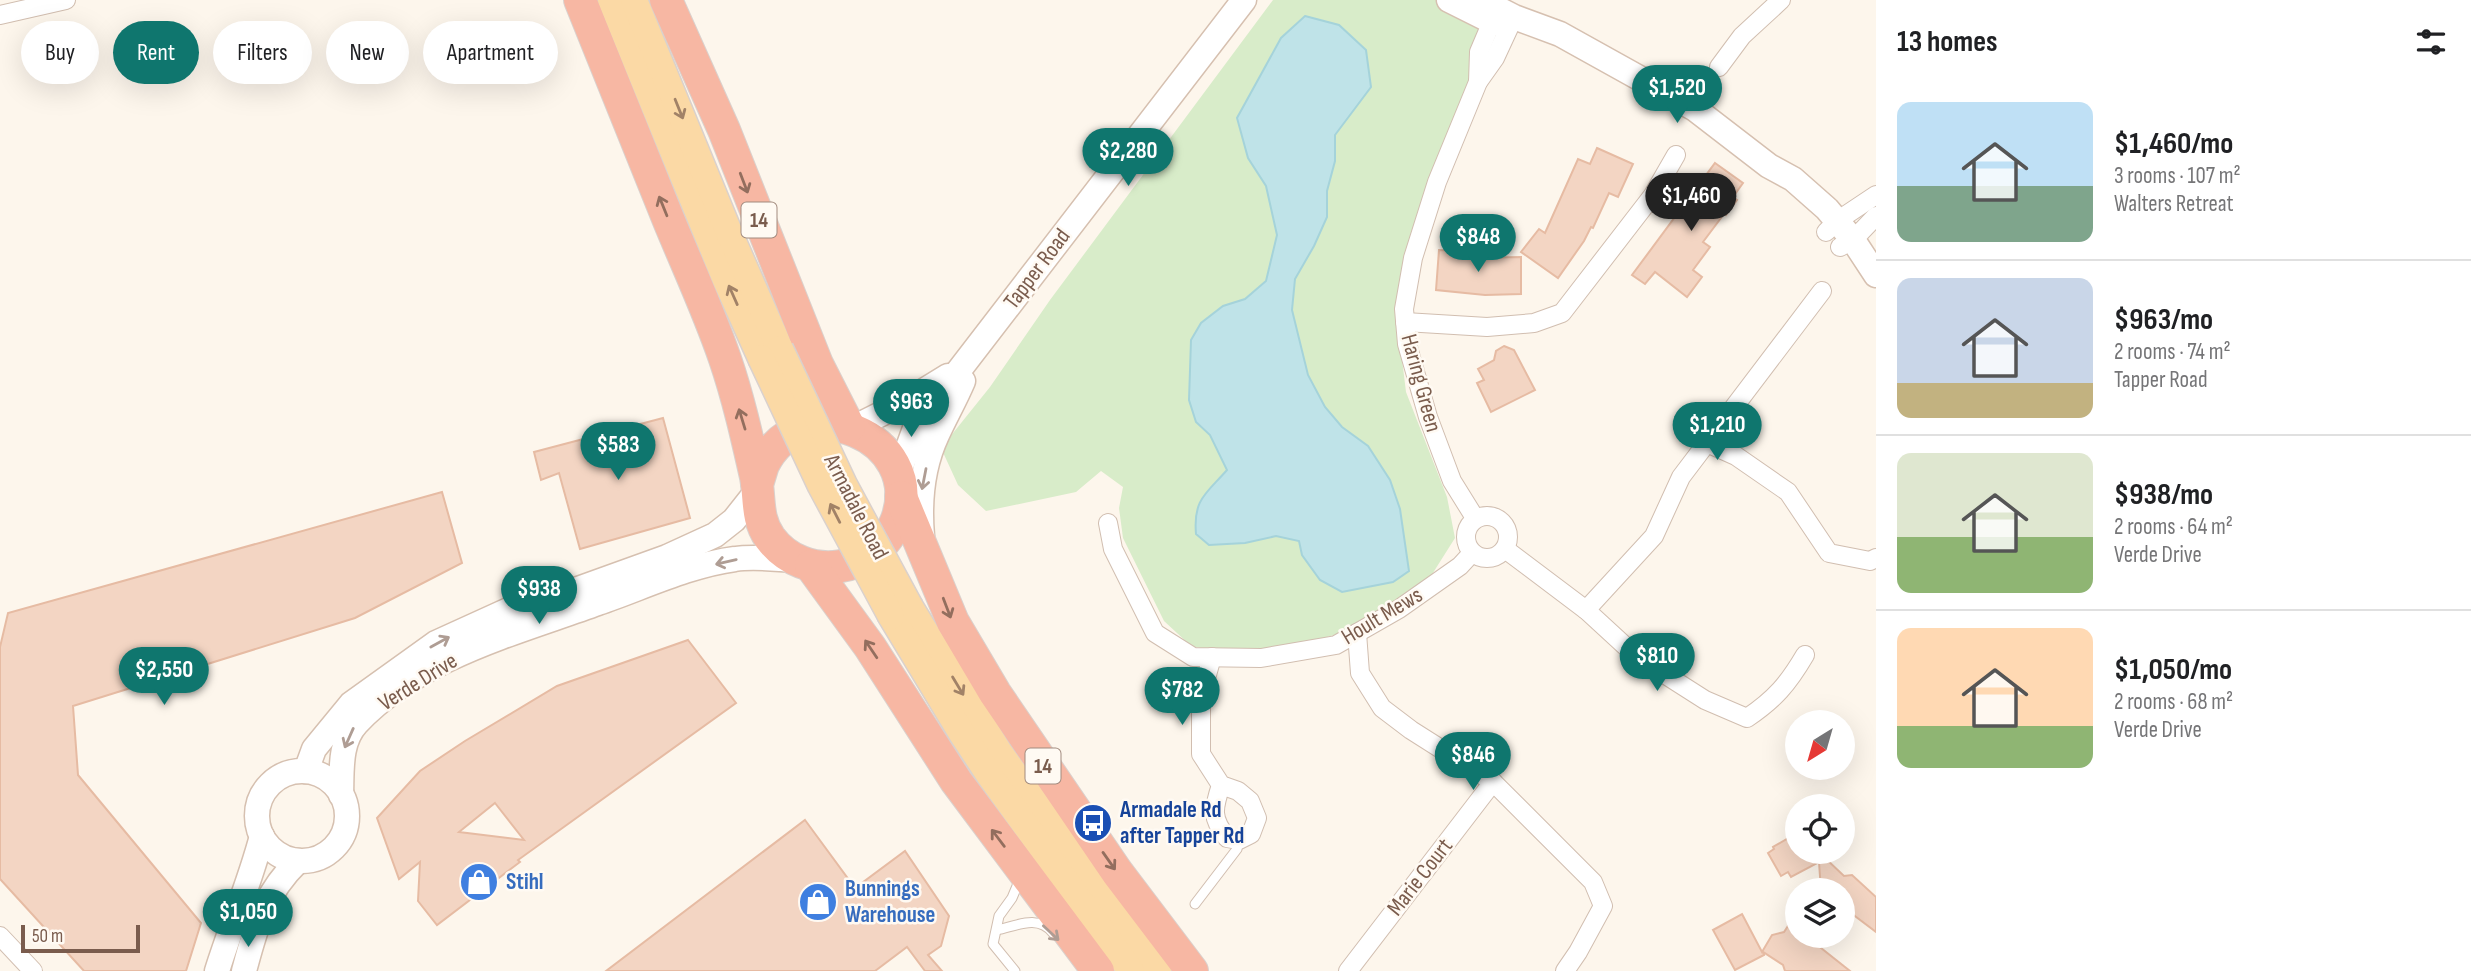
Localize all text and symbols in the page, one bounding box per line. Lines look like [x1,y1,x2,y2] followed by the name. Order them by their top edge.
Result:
[21,21,99,84] chip: Buy
[113,21,199,84] chip: Rent
[213,21,312,84] chip: Filters
[326,21,409,84] chip: New
[423,21,558,84] chip: Apartment
[2412,23,2450,61] icon: filters
[1897,24,1998,60] text: 13 homes
[1620,66,1734,125] pin: $1,520
[1648,74,1706,102] text: $1,520
[673,97,686,119] one-way arrow
[2114,126,2233,162] text: $1,460/mo
[1071,128,1185,188] pin: $2,280
[1953,130,2037,214] icon: home
[1098,137,1158,165] text: $2,280
[2114,162,2241,190] text: 3 rooms · 107 m²
[739,172,752,194] one-way arrow
[1634,174,1748,233] pin: $1,460
[1661,182,1721,210] text: $1,460
[2114,190,2234,218] text: Walters Retreat
[655,195,668,217] one-way arrow
[742,202,776,238] road number: 14
[1437,215,1519,274] pin: $848
[998,223,1076,315] street label: Tapper Road
[1456,223,1500,251] text: $848
[726,285,739,306] one-way arrow
[2114,302,2213,338] text: $963/mo
[1953,306,2037,390] icon: home
[1395,331,1447,435] street label: Haring Green
[2114,338,2231,366] text: 2 rooms · 74 m²
[2114,366,2208,394] text: Tapper Road
[870,380,952,439] pin: $963
[889,388,933,416] text: $963
[1660,402,1774,462] pin: $1,210
[734,408,747,430] one-way arrow
[1689,411,1745,439] text: $1,210
[577,422,659,482] pin: $583
[596,431,640,459] text: $583
[817,449,894,564] street label: Armadale Road
[916,467,930,490] one-way arrow
[2114,477,2213,513] text: $938/mo
[1953,481,2037,565] icon: home
[828,503,842,524] one-way arrow
[2114,513,2233,541] text: 2 rooms · 64 m²
[2114,541,2202,569] text: Verde Drive
[715,555,738,569] one-way arrow
[498,566,580,626] pin: $938
[517,575,561,603] text: $938
[1336,581,1428,651] street label: Hoult Mews
[942,596,955,618] one-way arrow
[1616,634,1698,693] pin: $810
[430,635,450,649] one-way arrow
[864,640,878,660] one-way arrow
[1636,642,1678,670] text: $810
[373,647,463,717] street label: Verde Drive
[107,648,221,707] pin: $2,550
[2114,652,2232,688] text: $1,050/mo
[135,656,193,684] text: $2,550
[1953,656,2037,740] icon: home
[1141,668,1223,727] pin: $782
[952,676,966,696] one-way arrow
[1161,676,1203,704] text: $782
[2114,688,2233,716] text: 2 rooms · 68 m²
[1785,710,1855,780] north arrow
[1785,710,1855,948] map controls
[2114,716,2202,744] text: Verde Drive
[342,726,355,748] one-way arrow
[1432,732,1514,792] pin: $846
[1451,741,1495,769] text: $846
[1026,748,1060,784] road number: 14
[1785,794,1855,864] button: locate
[1119,796,1244,850] place label: Armadale Rd after Tapper Rd
[1072,802,1114,844] bus stop icon: Armadale Rd after Tapper Rd
[990,829,1005,848] one-way arrow
[1381,833,1459,921] street label: Marie Court
[1102,851,1116,870] one-way arrow
[458,861,500,903] shop icon: Stihl
[506,868,544,896] place label: Stihl
[845,875,935,929] place label: Bunnings Warehouse
[1785,878,1855,948] button: layers
[797,881,839,923] shop icon: Bunnings Warehouse
[191,890,305,949] pin: $1,050
[219,898,277,926] text: $1,050
[21,922,140,954] scale bar
[1041,924,1059,941] one-way arrow
[32,925,63,948] text: 50 m

